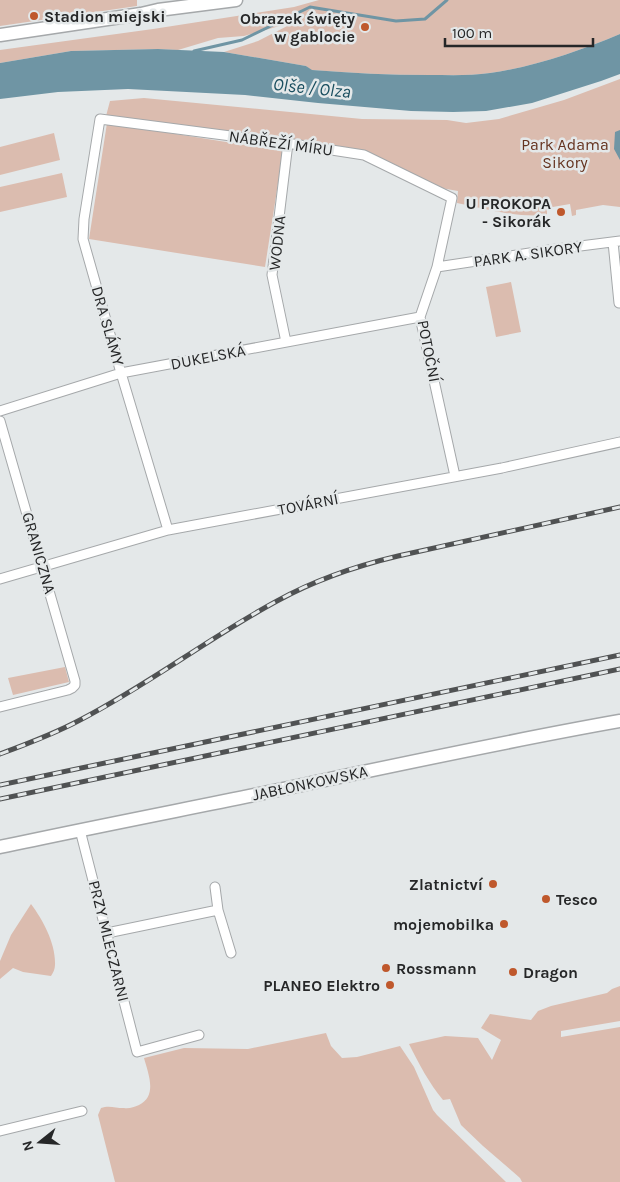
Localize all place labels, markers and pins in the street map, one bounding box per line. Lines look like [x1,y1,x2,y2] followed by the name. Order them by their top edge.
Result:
[44,7,165,26] place label: Stadion miejski
[240,9,355,46] place label: Obrazek święty w gablocie
[28,10,40,22] marker: Stadion miejski
[359,21,371,33] marker: Obrazek święty w gablocie
[465,194,552,231] place label: U PROKOPA - Sikorák
[555,206,567,218] marker: U PROKOPA - Sikorák
[409,875,484,894] place label: Zlatnictví
[487,878,499,890] marker: Zlatnictví
[556,890,598,909] place label: Tesco
[540,893,552,905] marker: Tesco
[393,915,494,934] place label: mojemobilka
[498,918,510,930] marker: mojemobilka
[396,959,477,978] place label: Rossmann
[380,962,392,974] marker: Rossmann
[523,963,578,982] place label: Dragon
[507,966,519,978] marker: Dragon
[263,976,380,995] place label: PLANEO Elektro
[384,979,396,991] marker: PLANEO Elektro

